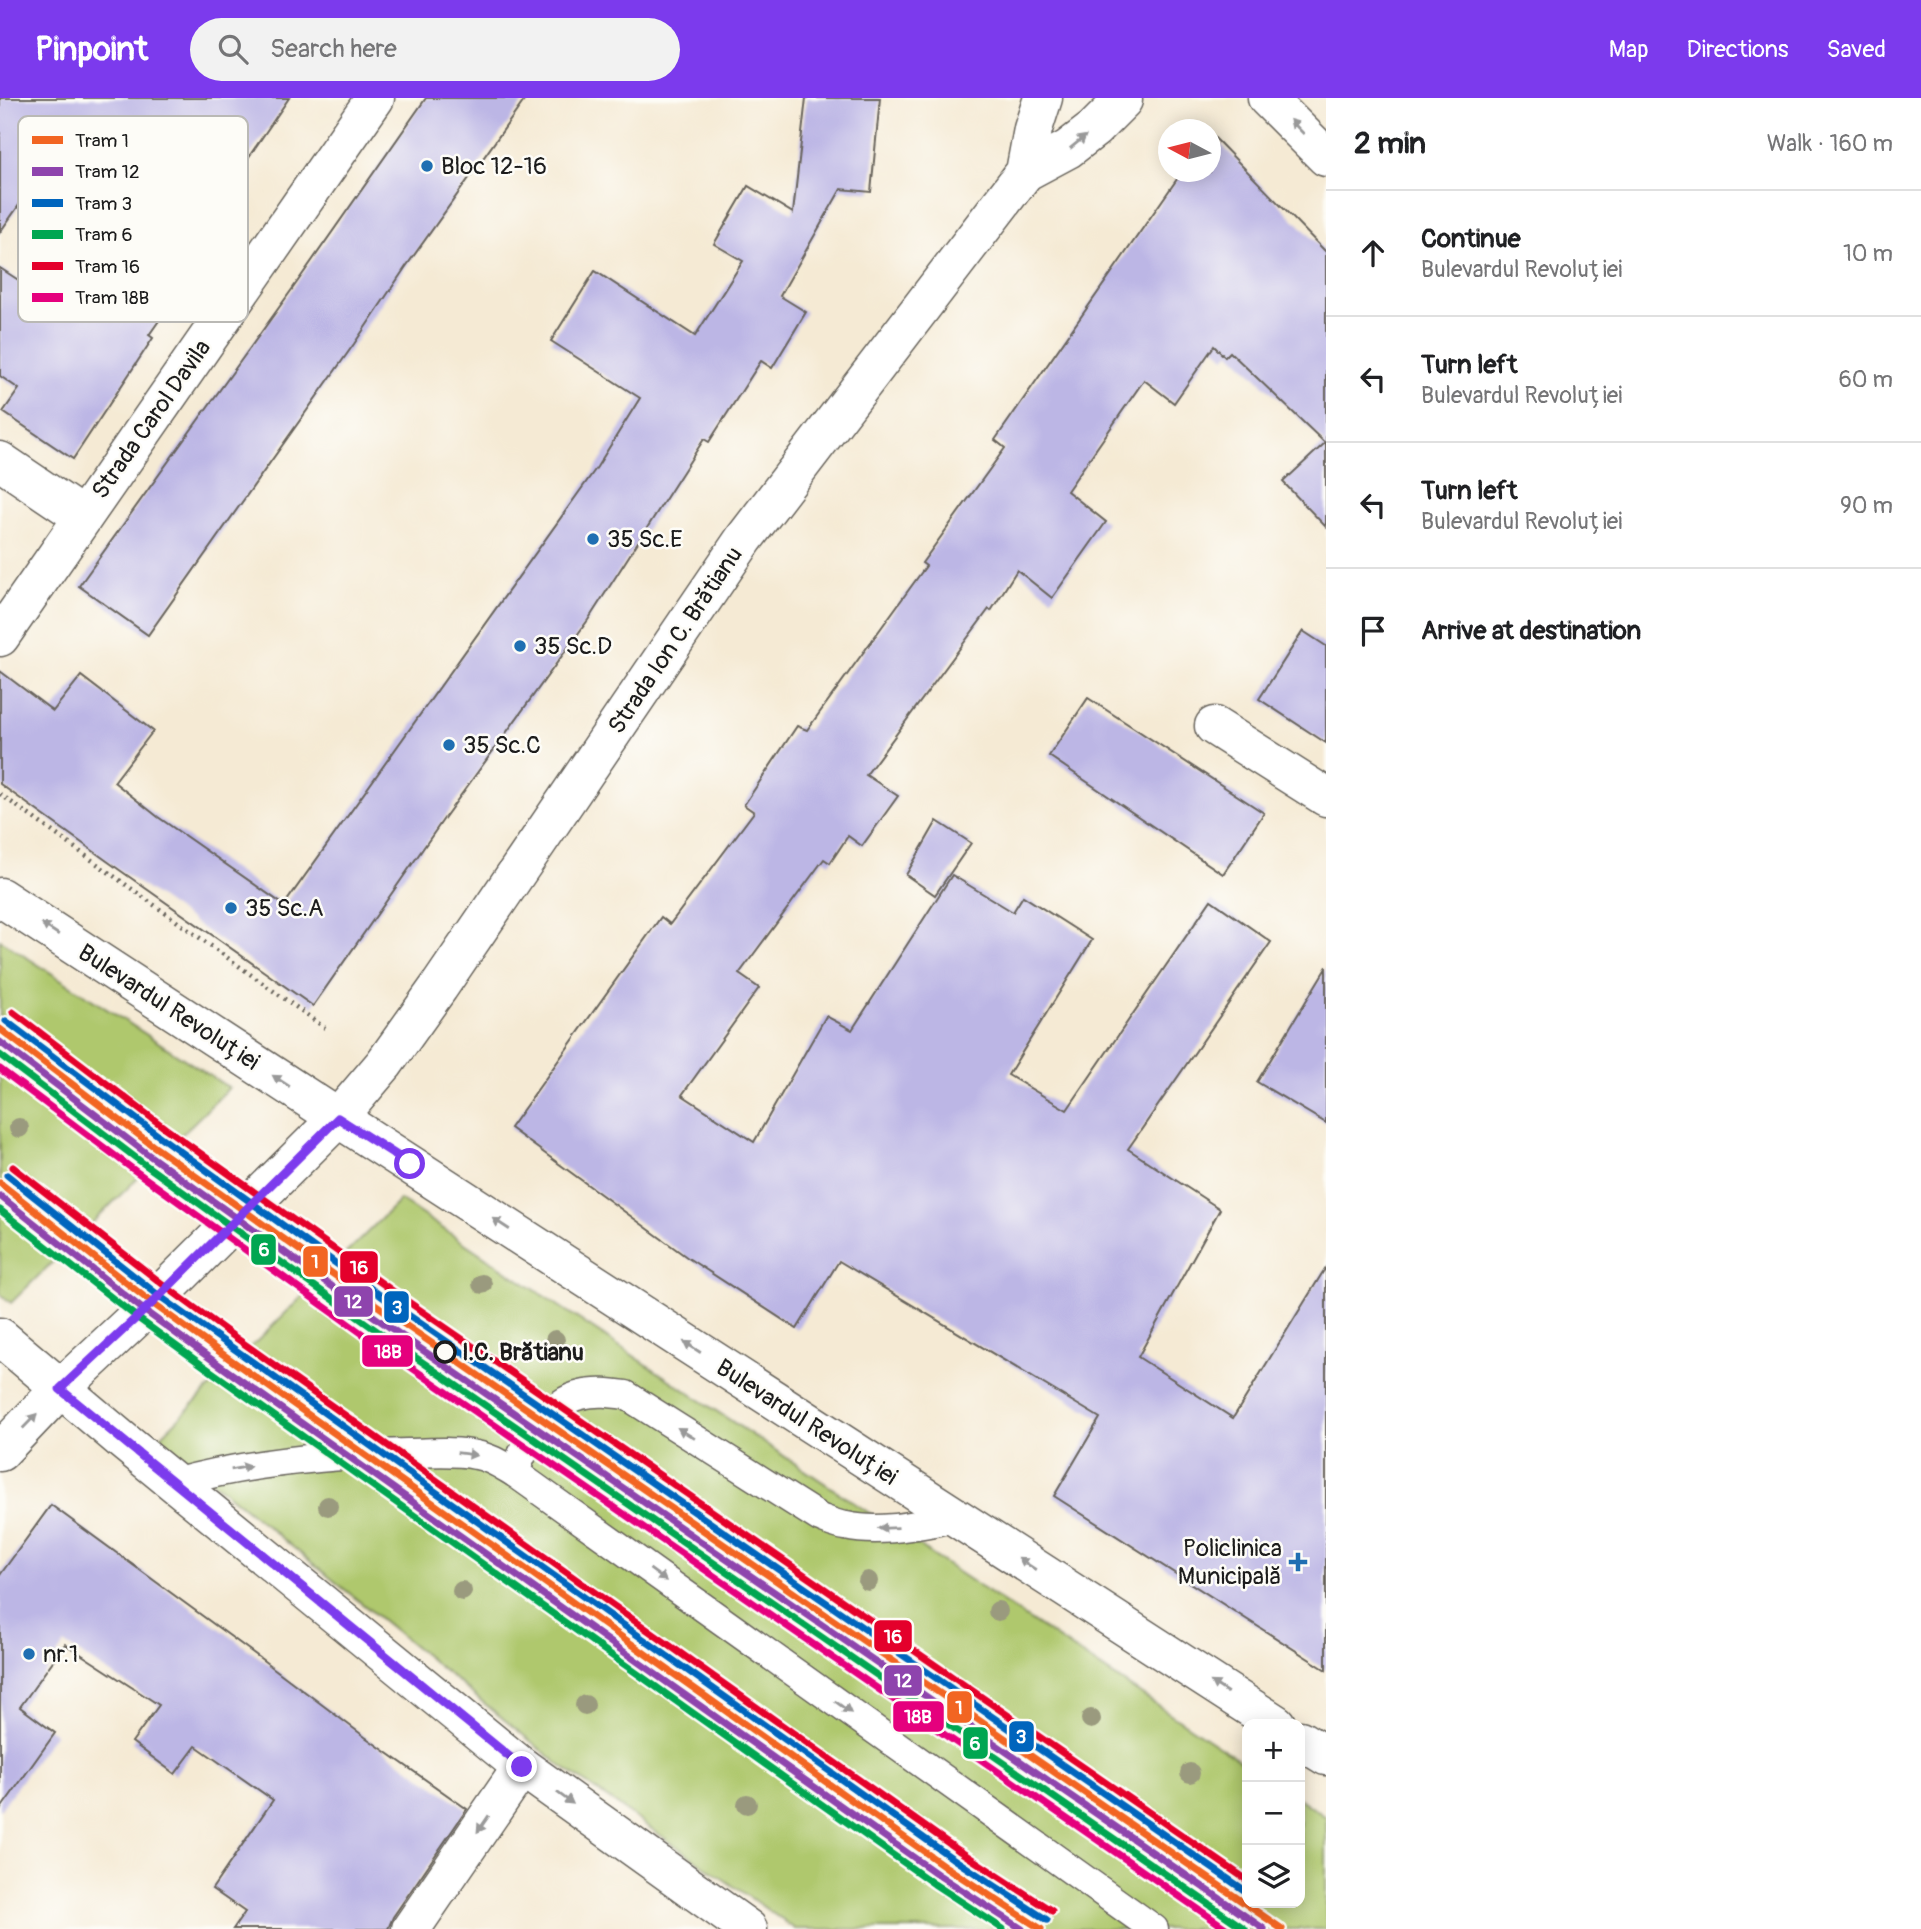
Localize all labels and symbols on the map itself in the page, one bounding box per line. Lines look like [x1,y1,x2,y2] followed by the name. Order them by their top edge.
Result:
[18,116,248,322] legend
[1158,119,1221,182] north arrow
[1289,119,1305,135] one-way arrow
[75,129,129,153] text: Tram 1
[1069,134,1087,149] one-way arrow
[441,152,547,181] place label: Bloc 12-16
[419,158,435,174] marker: Bloc 12-16
[75,160,140,184] text: Tram 12
[75,192,132,216] text: Tram 3
[75,223,133,247] text: Tram 6
[75,255,140,279] text: Tram 16
[75,286,149,310] text: Tram 18B
[86,334,217,504] street label: Strada Carol Davila
[607,525,683,554] place label: 35 Sc.E
[585,531,601,547] marker: 35 Sc.E
[602,541,749,739] street label: Strada Ion C. Brătianu
[534,632,612,661] place label: 35 Sc.D
[512,638,528,654] marker: 35 Sc.D
[463,731,541,760] place label: 35 Sc.C
[441,737,457,753] marker: 35 Sc.C
[245,894,324,923] place label: 35 Sc.A
[223,900,239,916] marker: 35 Sc.A
[40,923,60,936] one-way arrow
[73,938,265,1077] street label: Bulevardul Revoluției
[272,1075,291,1088] one-way arrow
[394,1148,425,1179] route start
[492,1217,511,1230] one-way arrow
[250,1233,277,1266] line badge: 6
[258,1238,270,1262] text: 6
[302,1245,329,1278] line badge: 1
[311,1250,319,1274] text: 1
[339,1250,379,1284] line badge: 16
[350,1256,368,1280] text: 16
[333,1285,374,1318] line badge: 12
[344,1290,362,1314] text: 12
[383,1290,410,1324] line badge: 3
[392,1296,402,1320] text: 3
[361,1334,414,1368] line badge: 18B
[462,1338,584,1367] place label: I.C. Brătianu
[374,1340,402,1364] text: 18B
[434,1341,456,1363] marker: I.C. Brătianu
[682,1341,702,1354] one-way arrow
[711,1353,903,1492] street label: Bulevardul Revoluției
[21,1412,38,1429] one-way arrow
[677,1427,696,1440] one-way arrow
[456,1448,478,1459] one-way arrow
[230,1462,252,1473] one-way arrow
[876,1522,898,1534] one-way arrow
[1178,1534,1282,1591] place label: Policlinica Municipală
[1288,1552,1308,1572] marker: Policlinica Municipală
[1018,1558,1037,1571] one-way arrow
[649,1568,667,1582] one-way arrow
[873,1619,913,1653] line badge: 16
[884,1625,902,1649] text: 16
[43,1640,78,1669] place label: nr.1
[21,1646,37,1662] marker: nr.1
[883,1664,923,1697] line badge: 12
[894,1669,912,1693] text: 12
[1209,1681,1228,1694] one-way arrow
[946,1690,973,1724] line badge: 1
[955,1696,963,1720] text: 1
[834,1700,852,1714] one-way arrow
[892,1700,945,1733] line badge: 18B
[904,1705,932,1729] text: 18B
[1008,1720,1035,1753] line badge: 3
[1016,1725,1026,1749] text: 3
[962,1726,989,1760] line badge: 6
[969,1732,981,1756] text: 6
[506,1751,537,1782] route end
[556,1791,574,1805] one-way arrow
[476,1815,490,1833] one-way arrow

